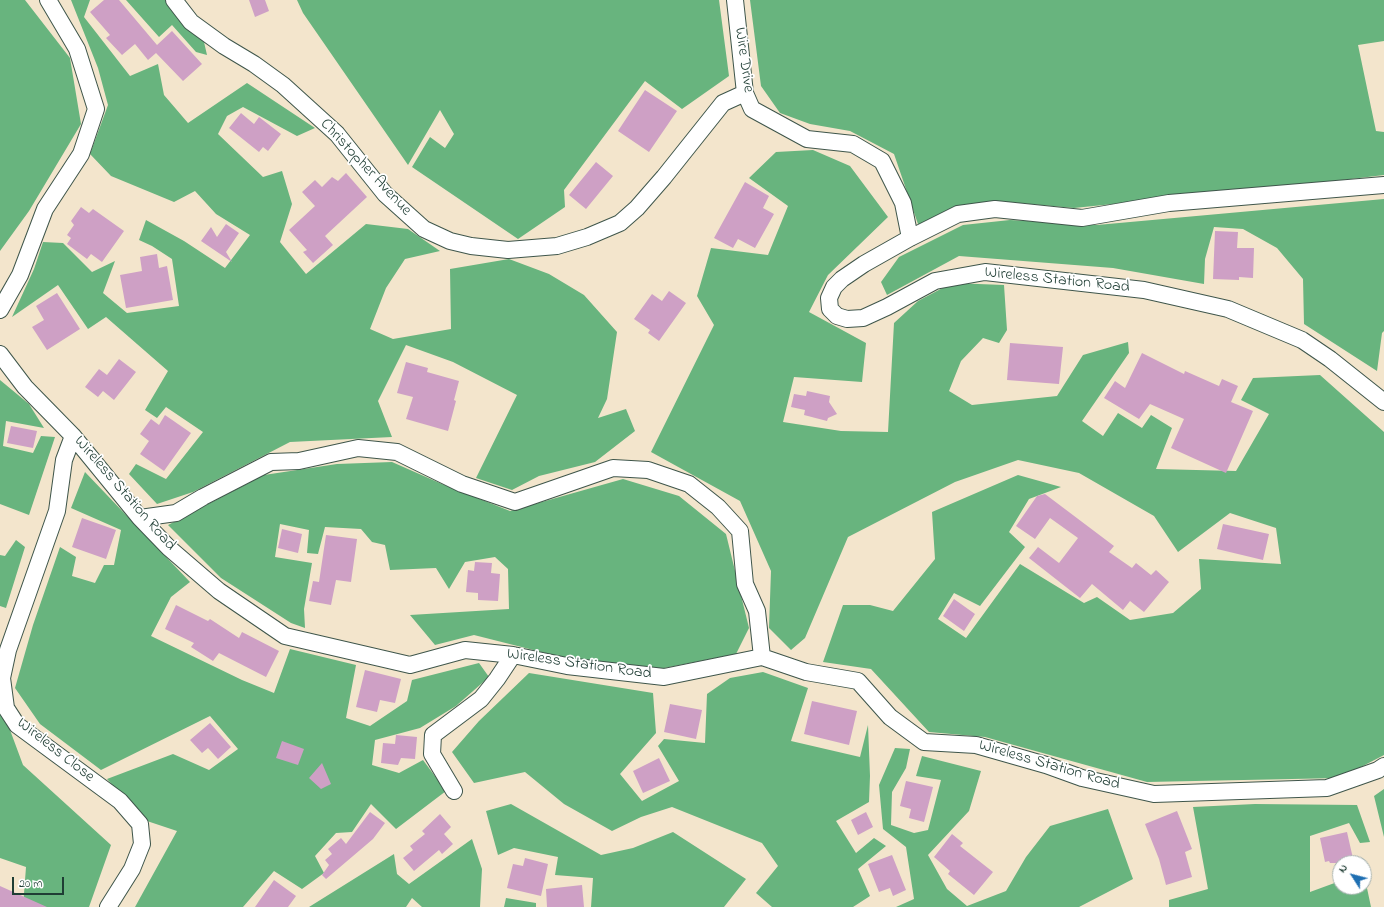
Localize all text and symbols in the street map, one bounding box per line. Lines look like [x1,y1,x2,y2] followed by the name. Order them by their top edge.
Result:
[729,26,757,94] street label: Wire Drive
[315,115,415,221] street label: Christopher Avenue
[983,264,1131,298] street label: Wireless Station Road
[69,433,179,555] street label: Wireless Station Road
[505,645,653,685] street label: Wireless Station Road
[12,715,98,787] street label: Wireless Close
[976,737,1122,795] street label: Wireless Station Road
[1332,855,1372,895] north arrow
[1334,861,1352,876] text: N
[14,869,66,895] scale bar
[19,875,42,893] text: 20 m

